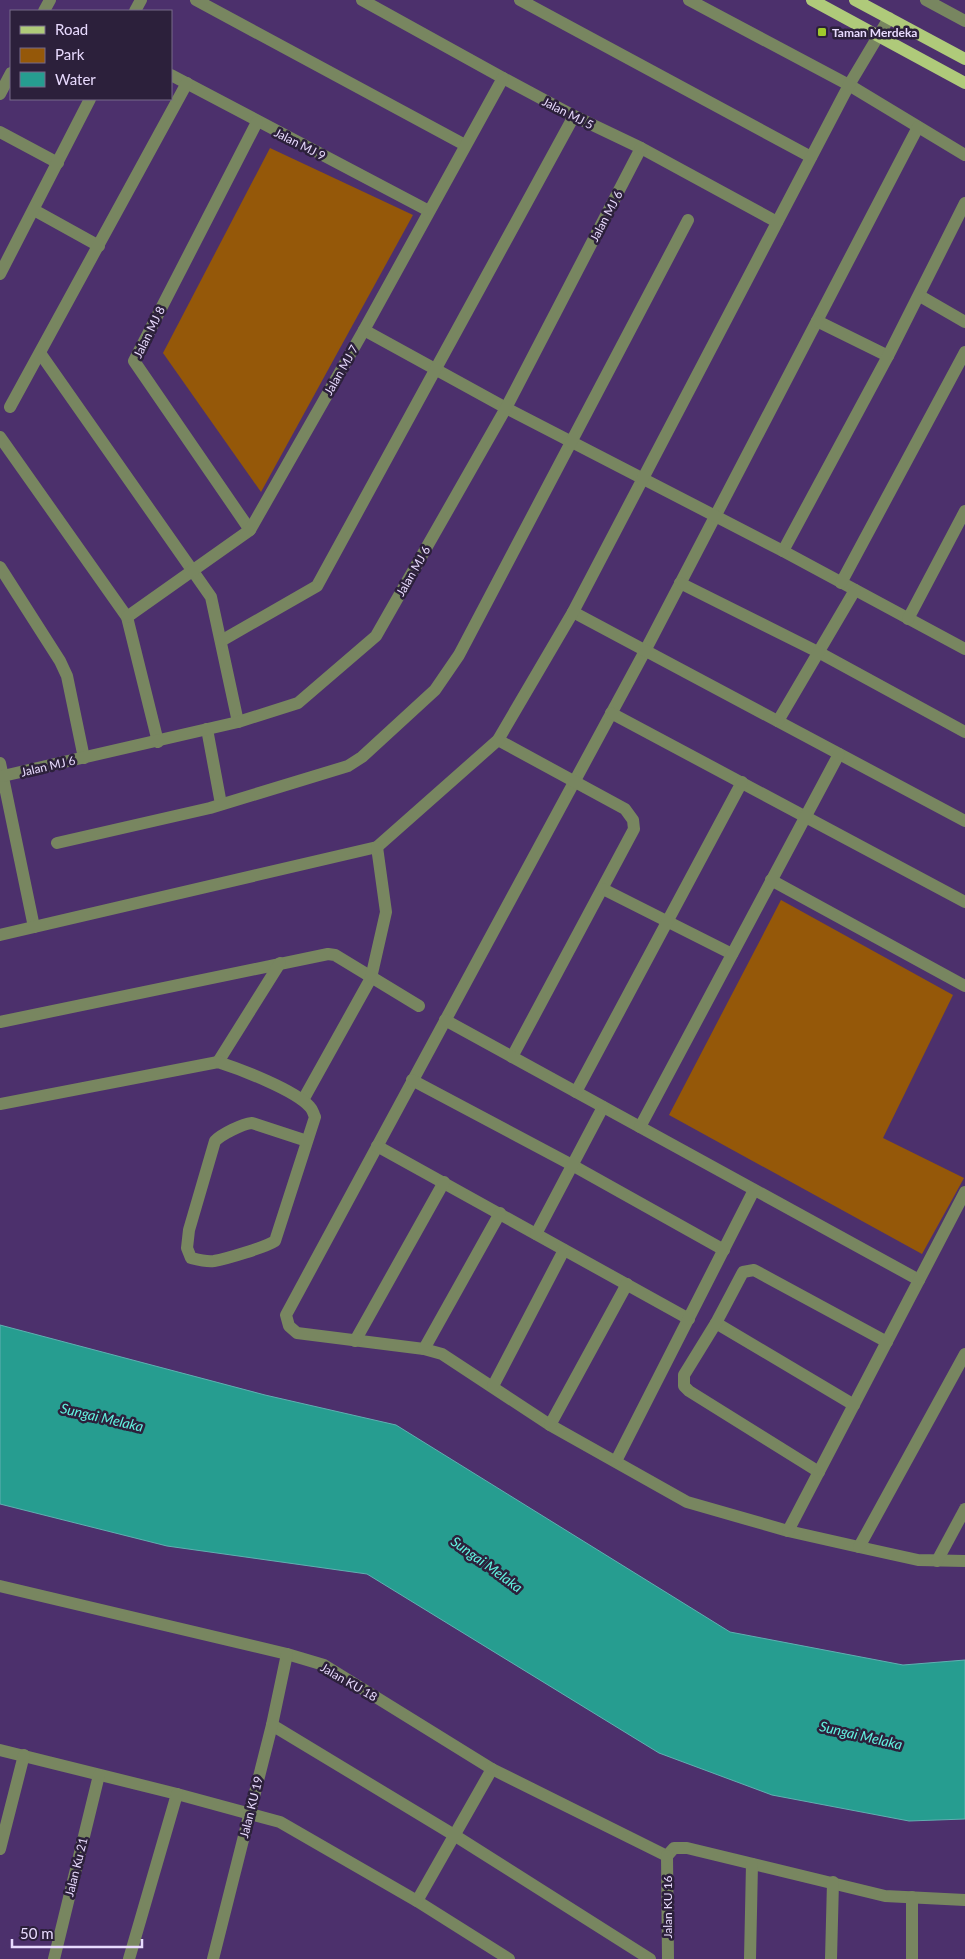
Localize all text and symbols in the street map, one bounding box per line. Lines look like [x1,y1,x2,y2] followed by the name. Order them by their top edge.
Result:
[10,10,172,100] legend
[55,20,88,38] text: Road
[832,25,917,40] place label: Taman Merdeka
[816,26,828,38] marker: Taman Merdeka
[55,45,85,63] text: Park
[55,70,96,88] text: Water
[540,94,596,132] street label: Jalan MJ 5
[272,125,328,163] street label: Jalan MJ 9
[586,188,626,244] street label: Jalan MJ 6
[130,304,168,360] street label: Jalan MJ 8
[321,342,361,398] street label: Jalan MJ 7
[393,543,433,599] street label: Jalan MJ 6
[19,752,77,780] street label: Jalan MJ 6
[59,1399,145,1435] water label: Sungai Melaka
[448,1532,526,1596] water label: Sungai Melaka
[318,1660,380,1704] street label: Jalan KU 18
[818,1717,904,1753] water label: Sungai Melaka
[236,1775,266,1839] street label: Jalan KU 19
[61,1836,91,1898] street label: Jalan Ku 21
[660,1875,675,1939] street label: Jalan KU 16
[12,1916,142,1948] scale bar
[20,1924,54,1942] text: 50 m

